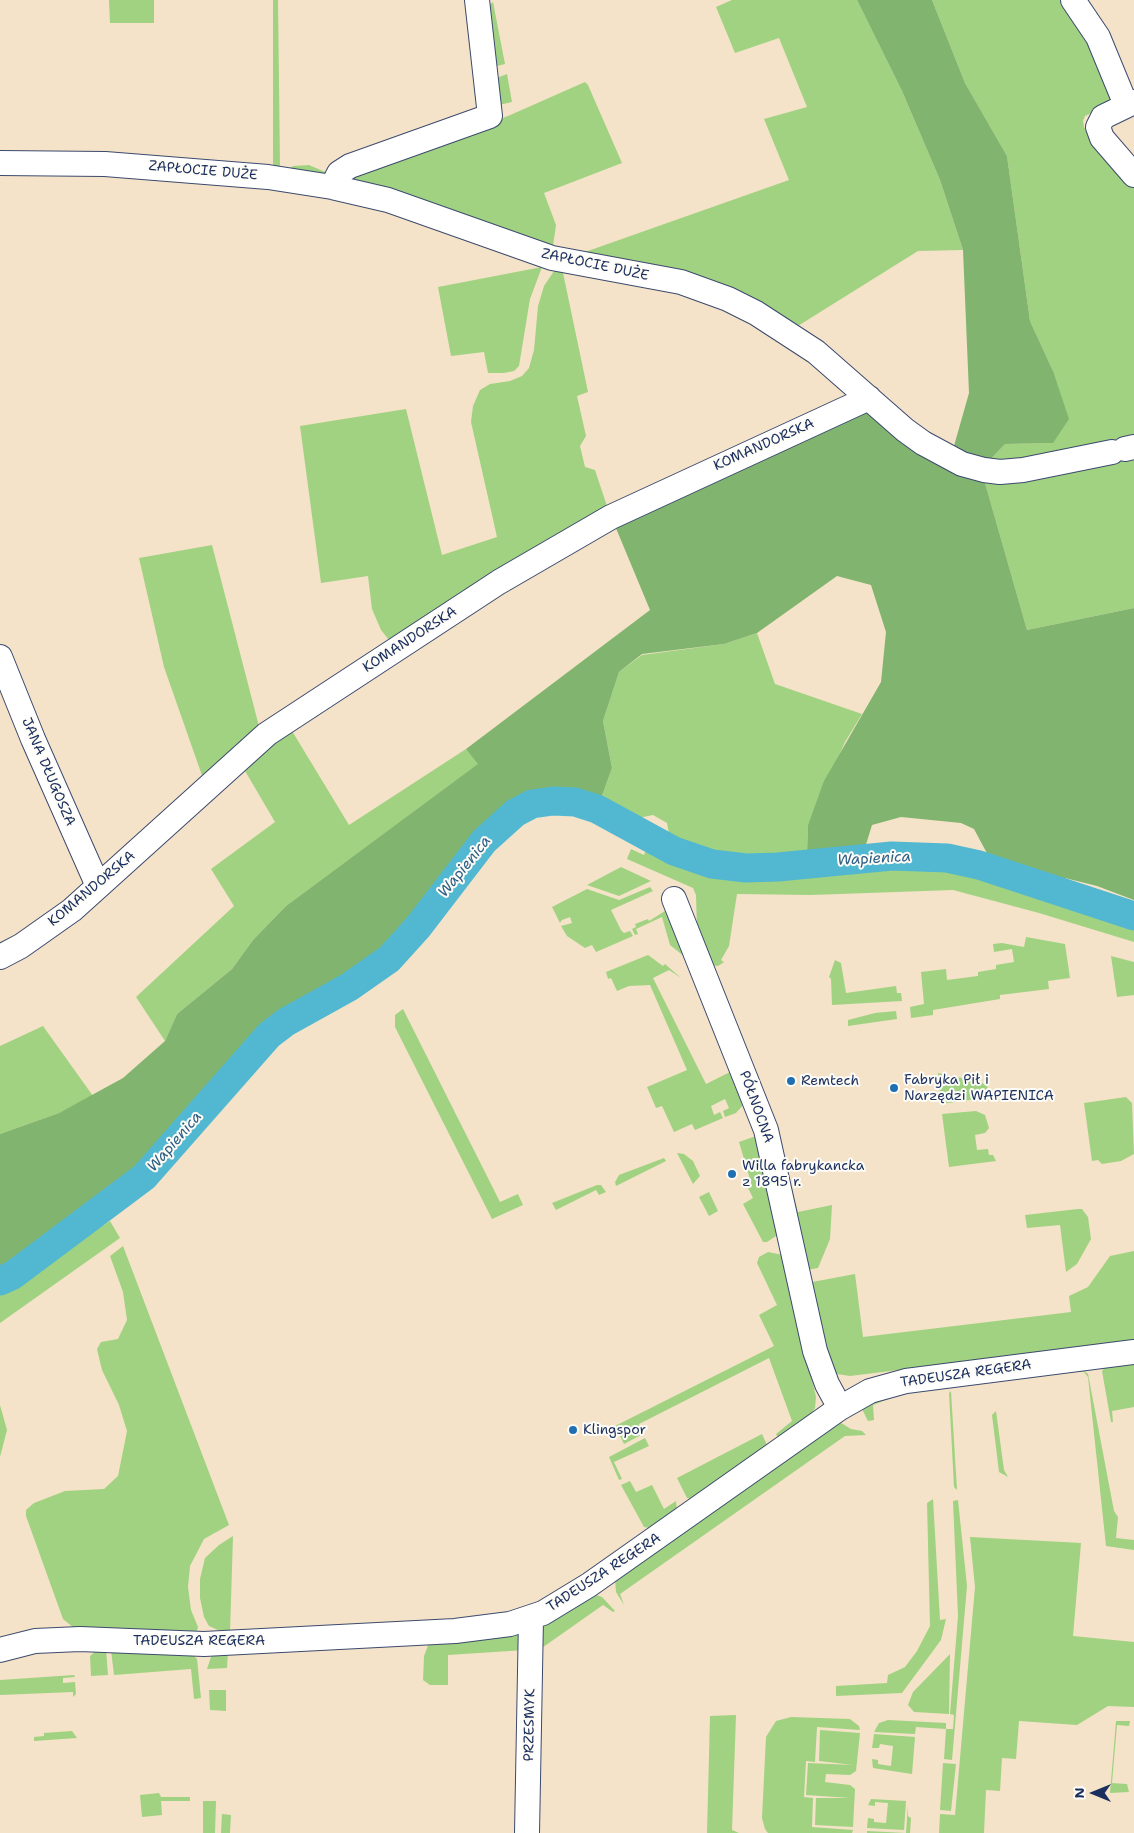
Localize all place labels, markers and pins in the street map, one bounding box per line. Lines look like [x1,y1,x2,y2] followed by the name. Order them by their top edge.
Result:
[904,1072,1054,1104] place label: Fabryka Pił i Narzędzi WAPIENICA
[801,1073,859,1089] place label: Remtech
[785,1075,797,1087] marker: Remtech
[888,1082,900,1094] marker: Fabryka Pił i Narzędzi WAPIENICA
[742,1158,864,1190] place label: Willa fabrykancka z 1895 r.
[726,1168,738,1180] marker: Willa fabrykancka z 1895 r.
[583,1422,646,1438] place label: Klingspor
[567,1424,579,1436] marker: Klingspor

